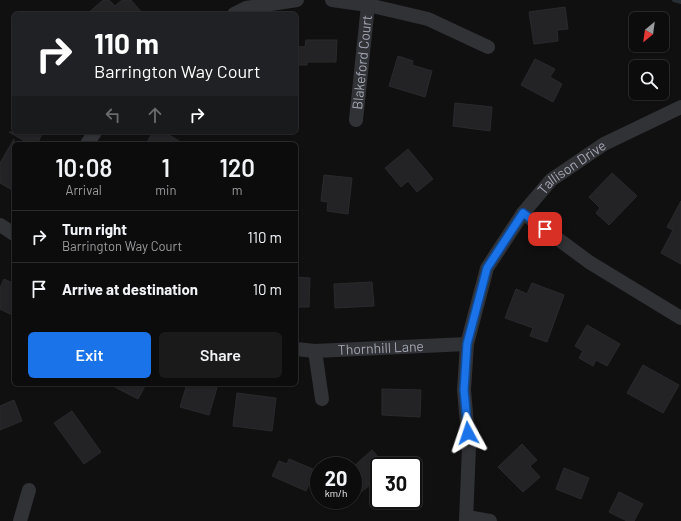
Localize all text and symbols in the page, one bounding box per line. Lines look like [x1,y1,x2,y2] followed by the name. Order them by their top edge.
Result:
[629,12,669,52] north arrow
[629,12,669,100] map controls
[348,14,375,110] street label: Blakeford Court
[94,26,159,60] text: 110 m
[28,28,80,80] icon: right
[94,60,260,82] text: Barrington Way Court
[629,60,669,100] button: search
[102,104,124,126] icon: left
[144,104,166,126] icon: ahead
[186,104,208,126] icon: right
[533,136,609,198] street label: Tallison Drive
[55,153,112,182] text: 10:08
[162,153,170,182] text: 1
[220,153,255,182] text: 120
[65,182,102,198] text: Arrival
[155,182,176,198] text: min
[232,182,243,198] text: m
[528,212,562,246] pin
[534,218,556,240] icon: arrive
[62,220,127,238] text: Turn right
[28,226,50,248] icon: right
[248,228,282,246] text: 110 m
[62,238,182,254] text: Barrington Way Court
[28,278,50,300] icon: arrive
[62,280,198,298] text: Arrive at destination
[253,280,282,298] text: 10 m
[28,332,151,378] button: Exit
[159,332,282,378] button: Share
[337,337,424,358] street label: Thornhill Lane
[447,412,489,454] position arrow
[370,457,422,509] speed limit sign: 30
[325,466,347,490] text: 20
[325,487,347,499] text: km/h

